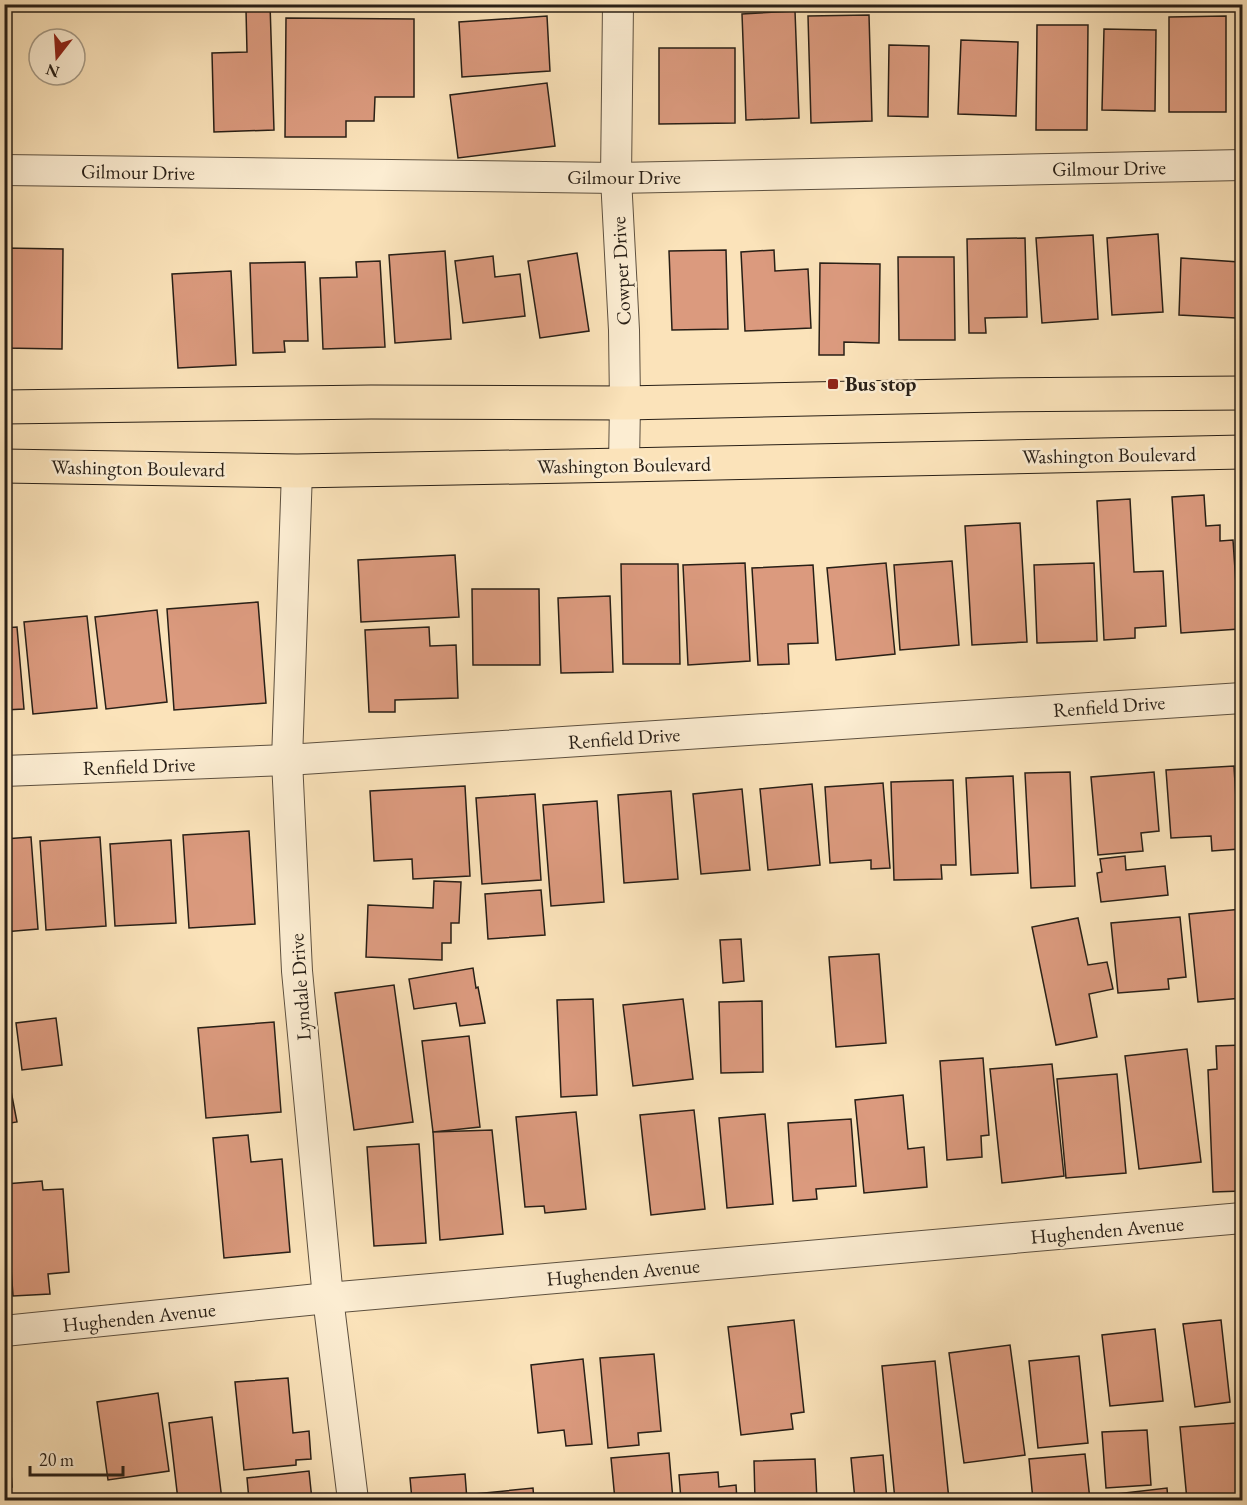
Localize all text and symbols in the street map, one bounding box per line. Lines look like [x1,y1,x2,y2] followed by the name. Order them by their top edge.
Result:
[27,27,87,87] north arrow
[43,59,62,83] text: N
[1052,154,1166,182] street label: Gilmour Drive
[81,158,195,186] street label: Gilmour Drive
[567,164,681,190] street label: Gilmour Drive
[605,216,637,326] street label: Cowper Drive
[845,371,916,397] place label: Bus stop
[826,377,840,391] marker: Bus stop
[1022,440,1197,470] street label: Washington Boulevard
[537,450,712,480] street label: Washington Boulevard
[51,453,226,483] street label: Washington Boulevard
[1052,689,1166,723] street label: Renfield Drive
[567,721,681,755] street label: Renfield Drive
[82,751,196,781] street label: Renfield Drive
[283,932,317,1041] street label: Lyndale Drive
[1029,1210,1185,1250] street label: Hughenden Avenue
[545,1252,701,1292] street label: Hughenden Avenue
[61,1296,217,1338] street label: Hughenden Avenue
[30,1439,123,1477] scale bar
[39,1448,74,1471] text: 20 m

